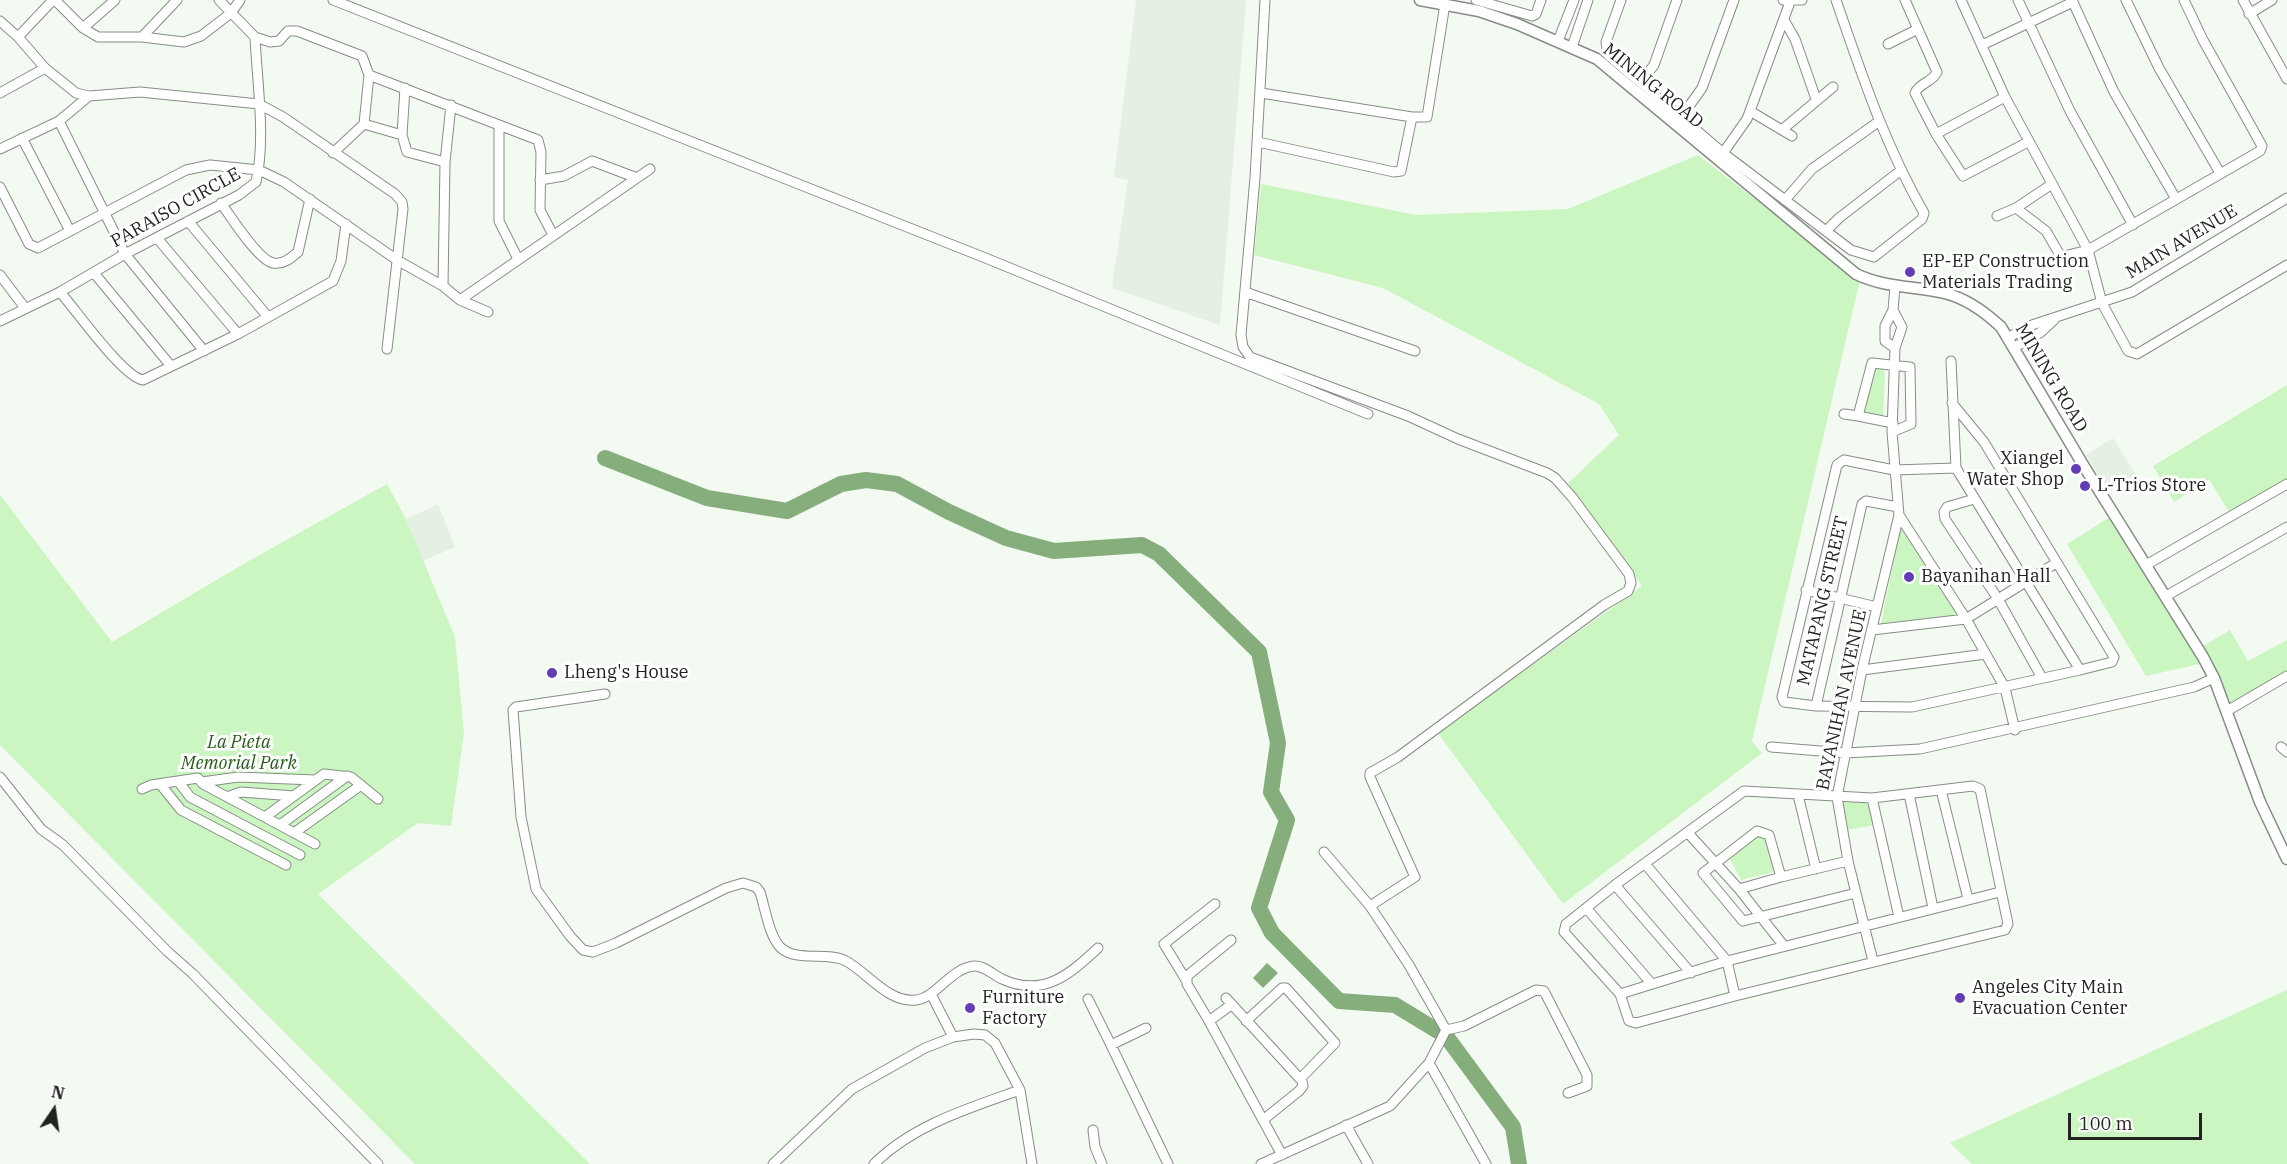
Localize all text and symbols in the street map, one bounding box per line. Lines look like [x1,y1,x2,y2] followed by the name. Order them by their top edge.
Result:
[1599,39,1707,133] street label: MINING ROAD
[107,163,245,253] street label: PARAISO CIRCLE
[2122,200,2242,284] street label: MAIN AVENUE
[1922,251,2089,294] place label: EP-EP Construction Materials Trading
[1903,265,1917,279] marker: EP-EP Construction Materials Trading
[2010,320,2092,436] street label: MINING ROAD
[1967,448,2064,490] place label: Xiangel Water Shop
[2069,462,2083,476] marker: Xiangel Water Shop
[2097,475,2206,497] place label: L-Trios Store
[2078,479,2092,493] marker: L-Trios Store
[1793,514,1853,688] street label: MATAPANG STREET
[1921,566,2051,588] place label: Bayanihan Hall
[1902,570,1916,584] marker: Bayanihan Hall
[1812,608,1872,792] street label: BAYANIHAN AVENUE
[564,662,688,684] place label: Lheng's House
[545,666,559,680] marker: Lheng's House
[181,732,297,774] park label: La Pieta Memorial Park
[1972,977,2127,1020] place label: Angeles City Main Evacuation Center
[982,987,1064,1030] place label: Furniture Factory
[1953,991,1967,1005] marker: Angeles City Main Evacuation Center
[963,1001,977,1015] marker: Furniture Factory
[24,1080,84,1140] north arrow
[50,1081,66,1104] text: N
[2071,1101,2204,1139] scale bar
[2079,1112,2133,1135] text: 100 m

